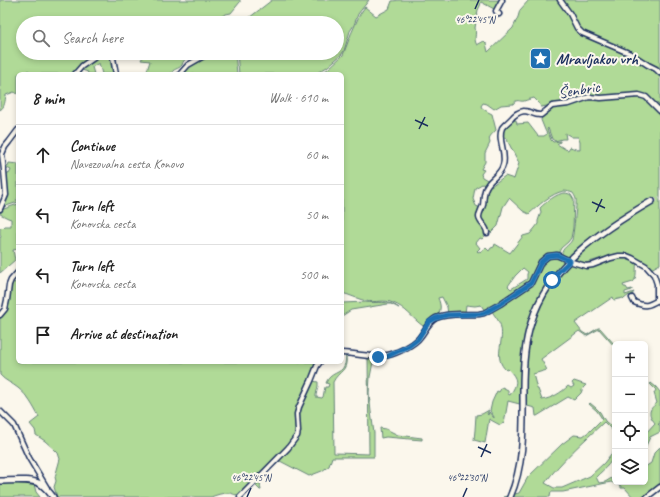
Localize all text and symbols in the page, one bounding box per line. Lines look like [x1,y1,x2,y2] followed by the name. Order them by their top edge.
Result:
[455,13,497,26] text: 46°22'45"N
[16,16,344,60] search box
[30,27,52,49] icon: search
[62,29,123,48] text: Search here
[527,46,553,72] place icon: Mravljakov vrh
[556,49,639,69] place label: Mravljakov vrh
[557,77,602,103] street label: Šenbric
[32,88,65,109] text: 8 min
[269,90,328,106] text: Walk · 610 m
[70,137,115,156] text: Continue
[32,144,54,166] icon: ahead
[306,147,328,163] text: 60 m
[70,156,183,172] text: Navezovalna cesta Konovo
[70,197,113,216] text: Turn left
[32,204,54,226] icon: left
[306,207,328,223] text: 50 m
[70,216,136,232] text: Konovska cesta
[70,257,113,276] text: Turn left
[32,264,54,286] icon: left
[300,267,328,283] text: 500 m
[543,271,561,289] route start
[70,276,136,292] text: Konovska cesta
[32,324,54,346] icon: arrive
[70,325,177,344] text: Arrive at destination
[612,341,648,485] map controls
[612,341,648,377] button: +
[369,348,387,366] route end
[612,377,648,413] button: −
[612,413,648,449] button: locate
[612,449,648,485] button: layers
[231,471,273,484] text: 46°22'45"N
[447,471,489,484] text: 46°22'30"N

